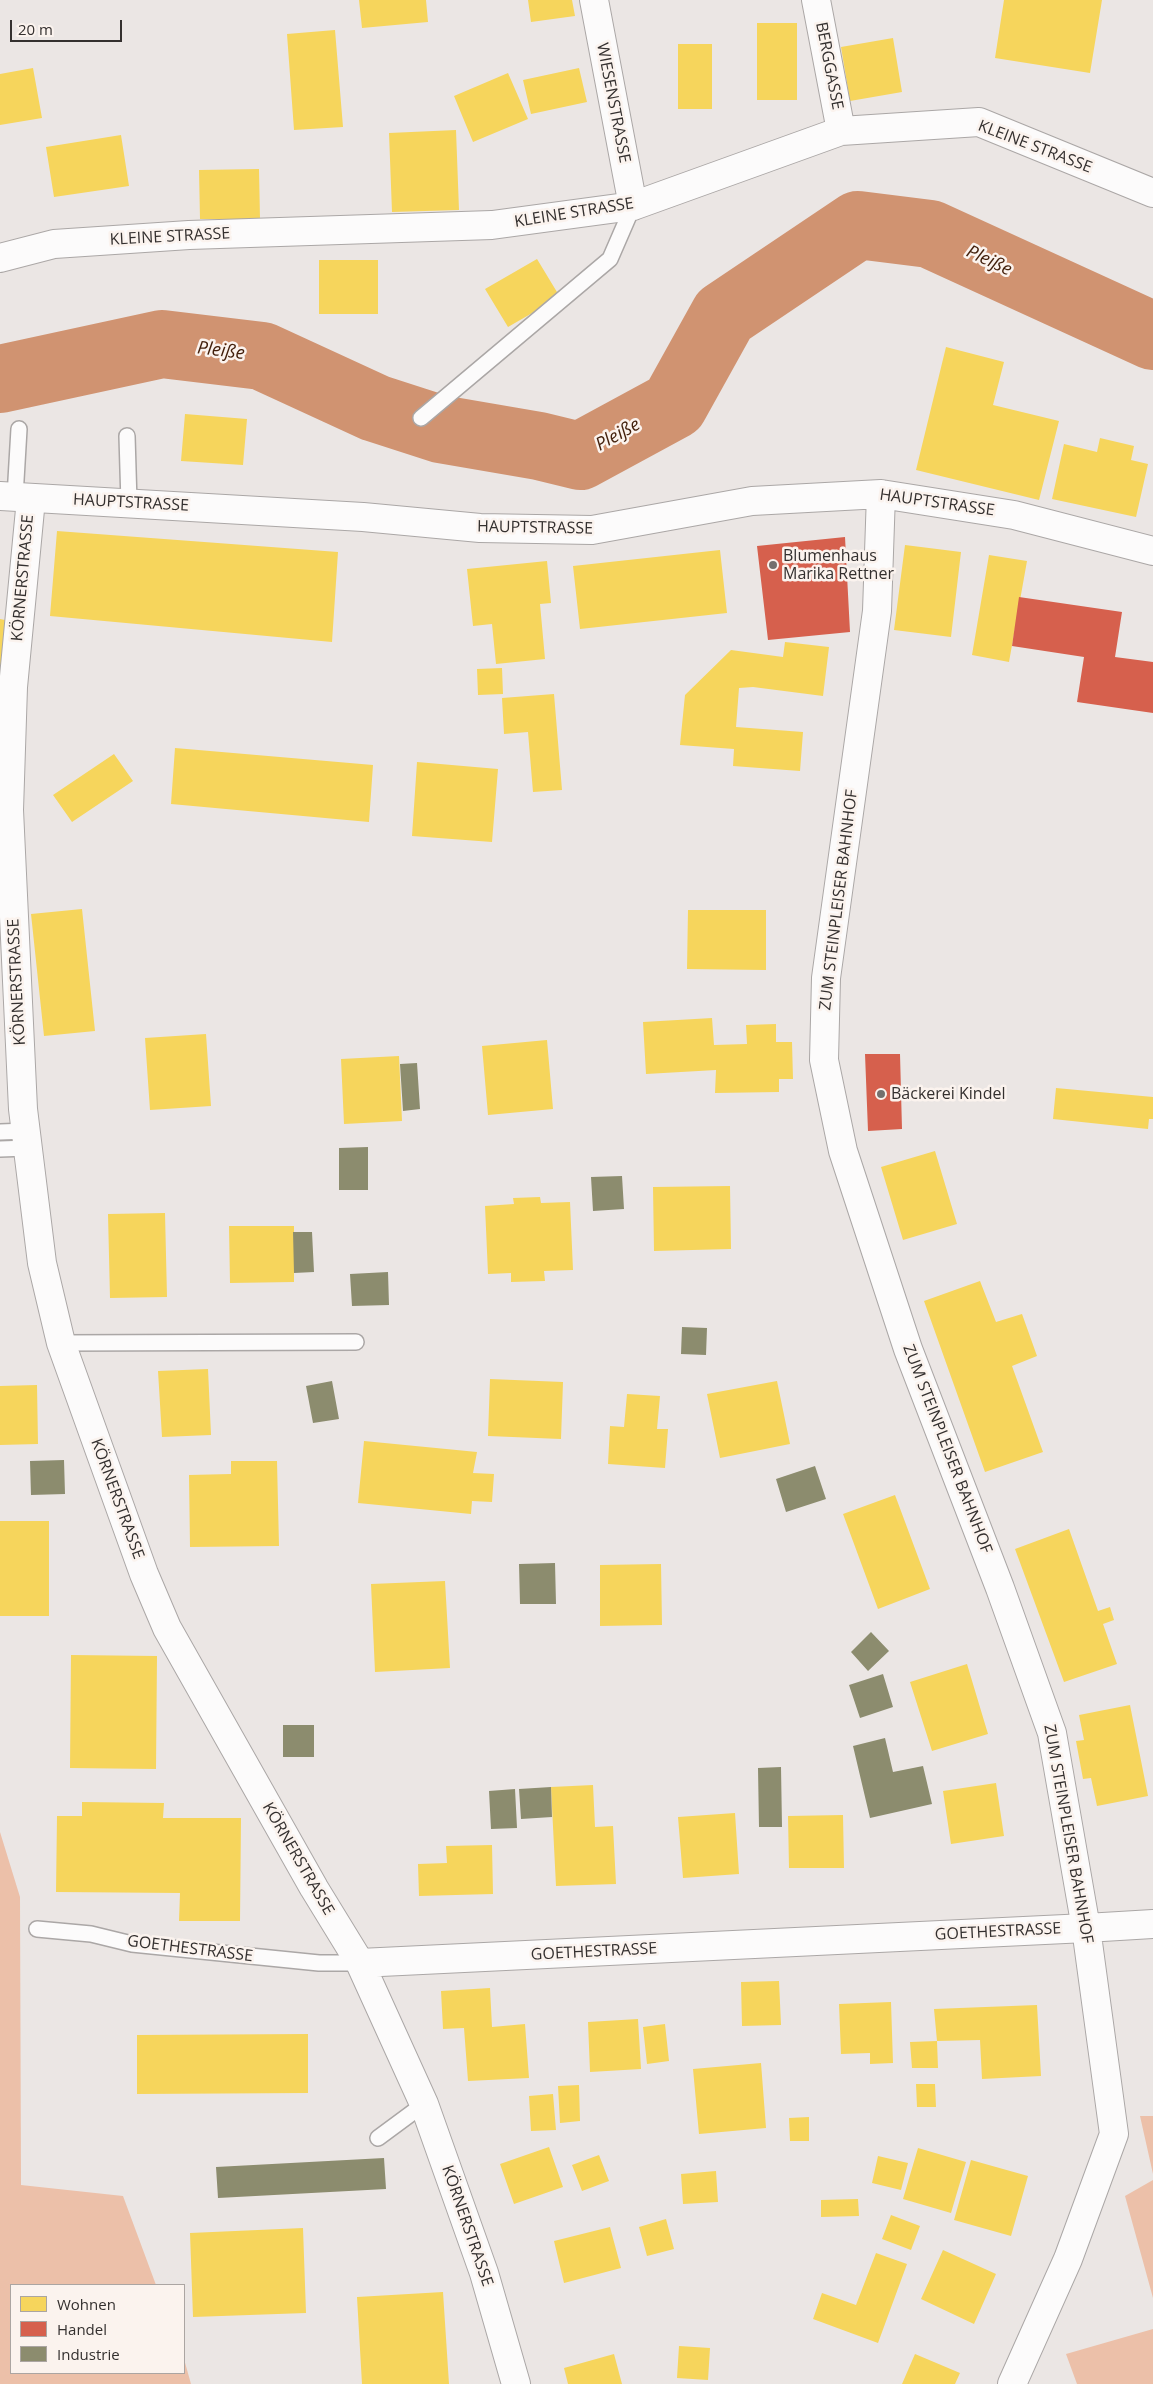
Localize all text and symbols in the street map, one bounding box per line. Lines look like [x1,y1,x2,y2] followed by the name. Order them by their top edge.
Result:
[12,10,125,42] scale bar
[18,19,53,39] text: 20 m
[811,21,847,111] street label: BERGGASSE
[592,41,634,165] street label: WIESENSTRASSE
[975,116,1095,178] street label: KLEINE STRASSE
[513,194,635,232] street label: KLEINE STRASSE
[109,224,231,250] street label: KLEINE STRASSE
[963,241,1015,281] water label: Pleiße
[196,337,246,365] water label: Pleiße
[592,414,644,456] water label: Pleiße
[878,485,996,521] street label: HAUPTSTRASSE
[73,490,189,516] street label: HAUPTSTRASSE
[8,514,38,642] street label: KÖRNERSTRASSE
[477,517,593,539] street label: HAUPTSTRASSE
[783,546,894,584] place label: Blumenhaus Marika Rettner
[767,559,779,571] marker: Blumenhaus Marika Rettner
[816,789,862,1011] street label: ZUM STEINPLEISER BAHNHOF
[4,918,30,1046] street label: KÖRNERSTRASSE
[891,1084,1005,1104] place label: Bäckerei Kindel
[875,1088,887,1100] marker: Bäckerei Kindel
[898,1342,996,1556] street label: ZUM STEINPLEISER BAHNHOF
[86,1436,148,1562] street label: KÖRNERSTRASSE
[1039,1723,1097,1945] street label: ZUM STEINPLEISER BAHNHOF
[258,1799,338,1919] street label: KÖRNERSTRASSE
[934,1919,1062,1945] street label: GOETHESTRASSE
[126,1932,254,1966] street label: GOETHESTRASSE
[530,1939,658,1965] street label: GOETHESTRASSE
[437,2163,497,2289] street label: KÖRNERSTRASSE
[10,2284,185,2374] legend
[57,2294,116,2314] text: Wohnen
[57,2319,107,2339] text: Handel
[57,2344,120,2364] text: Industrie

